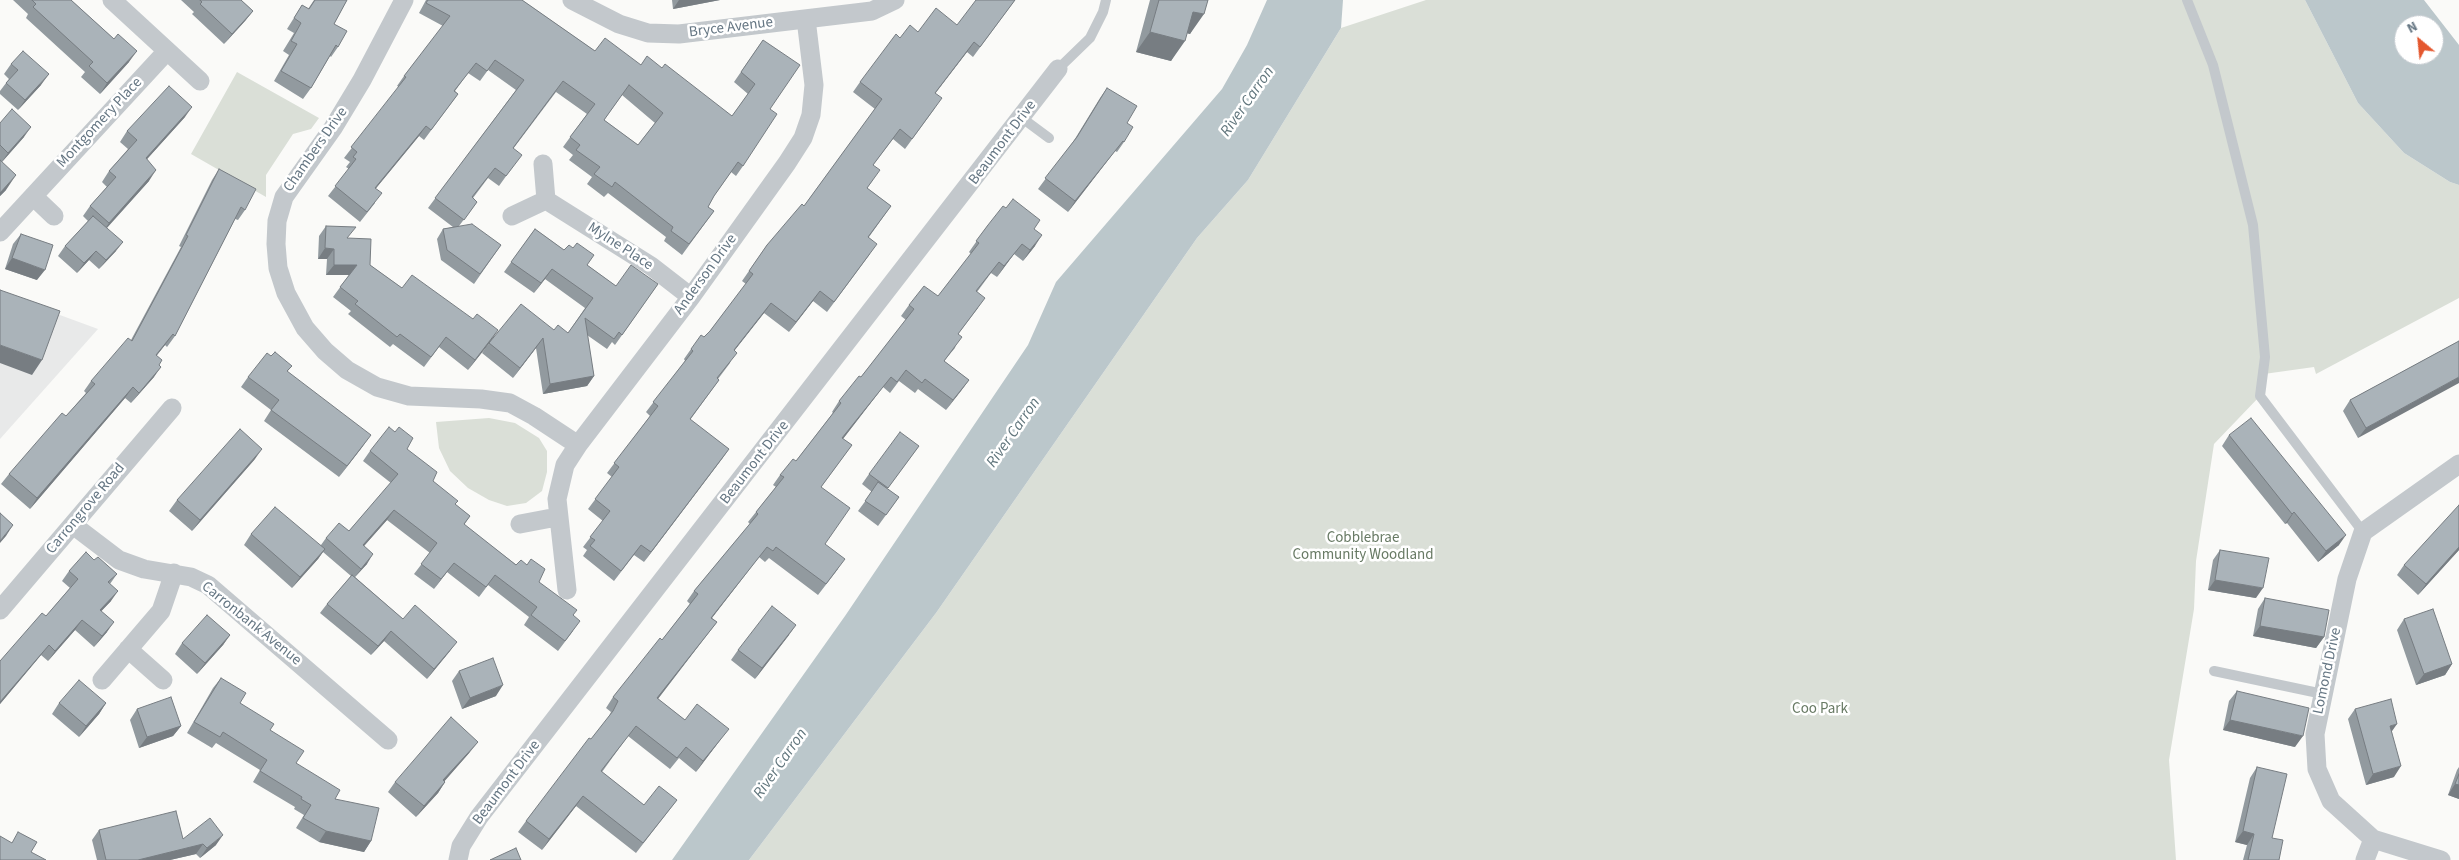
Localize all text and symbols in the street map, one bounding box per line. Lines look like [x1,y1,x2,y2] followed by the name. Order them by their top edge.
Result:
[688,14,774,42] street label: Bryce Avenue
[2394,15,2444,65] north arrow
[2404,17,2421,39] text: N
[1217,63,1279,141] water label: River Carron
[54,74,146,172] street label: Montgomery Place
[965,97,1041,189] street label: Beaumont Drive
[280,104,352,196] street label: Chambers Drive
[584,219,656,275] street label: Mylne Place
[671,231,741,319] street label: Anderson Drive
[983,394,1045,472] water label: River Carron
[717,418,793,508] street label: Beaumont Drive
[43,460,129,558] street label: Carrongrove Road
[1293,530,1433,565] park label: Cobblebrae Community Woodland
[197,578,305,670] street label: Carronbank Avenue
[2310,626,2346,716] street label: Lomond Drive
[1792,701,1848,719] park label: Coo Park
[750,725,812,803] water label: River Carron
[469,737,545,829] street label: Beaumont Drive

